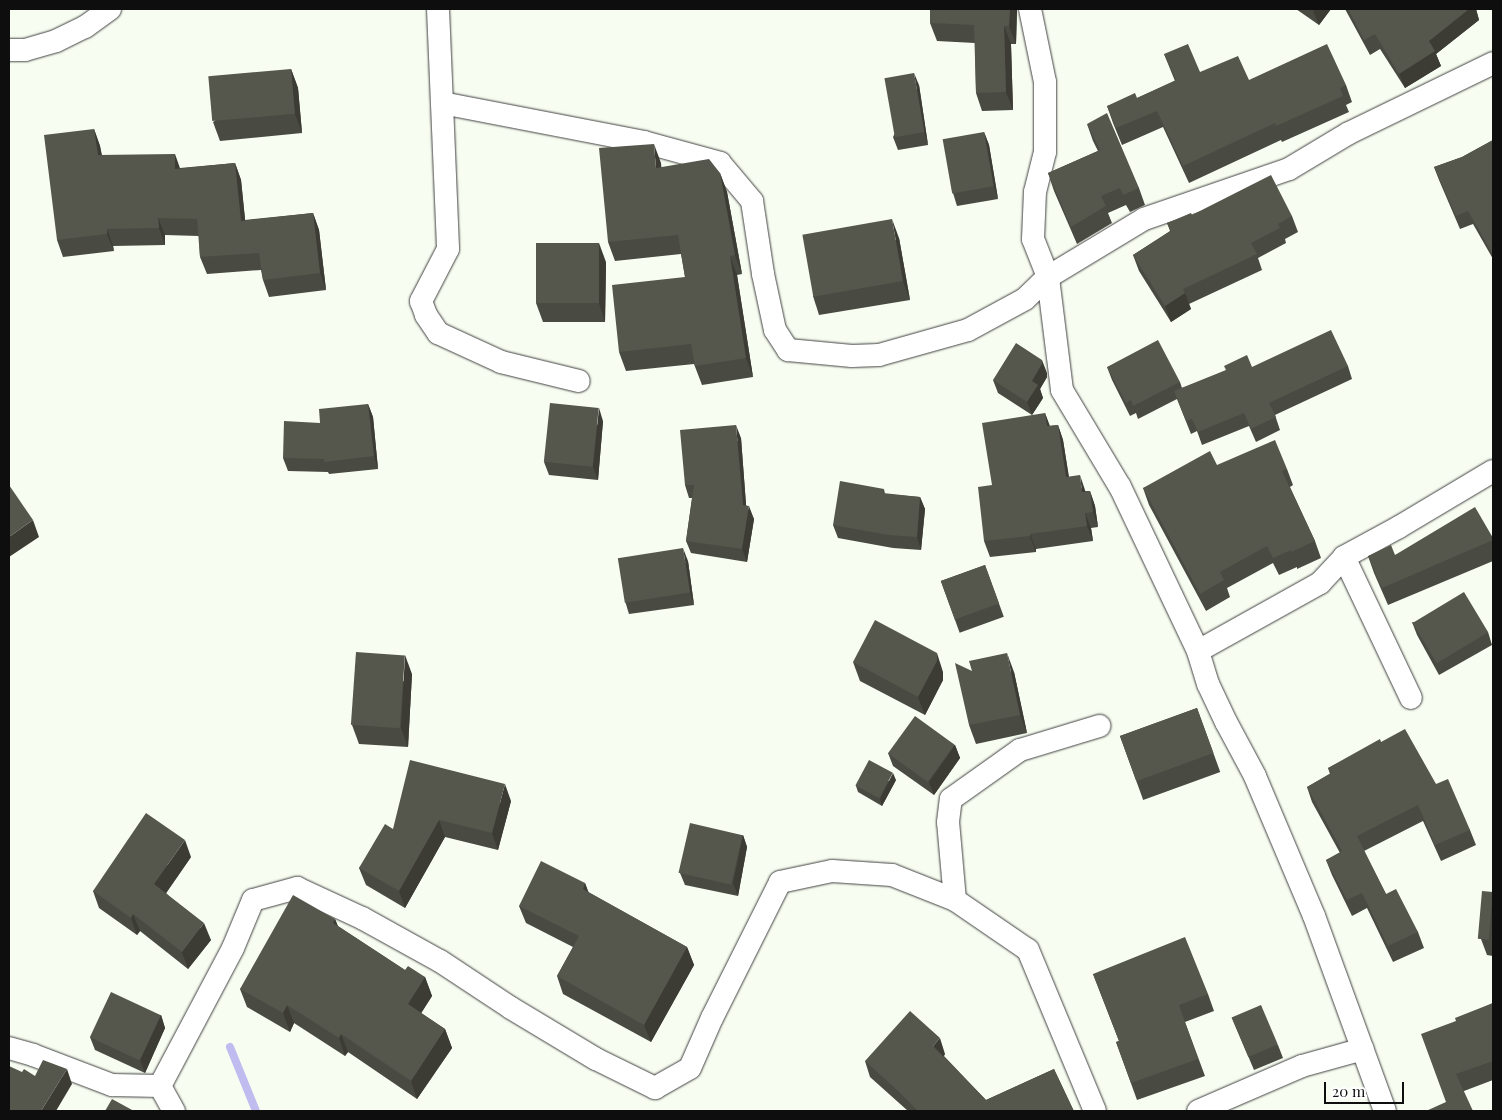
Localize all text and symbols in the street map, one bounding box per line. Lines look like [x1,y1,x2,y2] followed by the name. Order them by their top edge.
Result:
[1327,1072,1407,1104] scale bar
[1332,1081,1365,1101] text: 20 m

